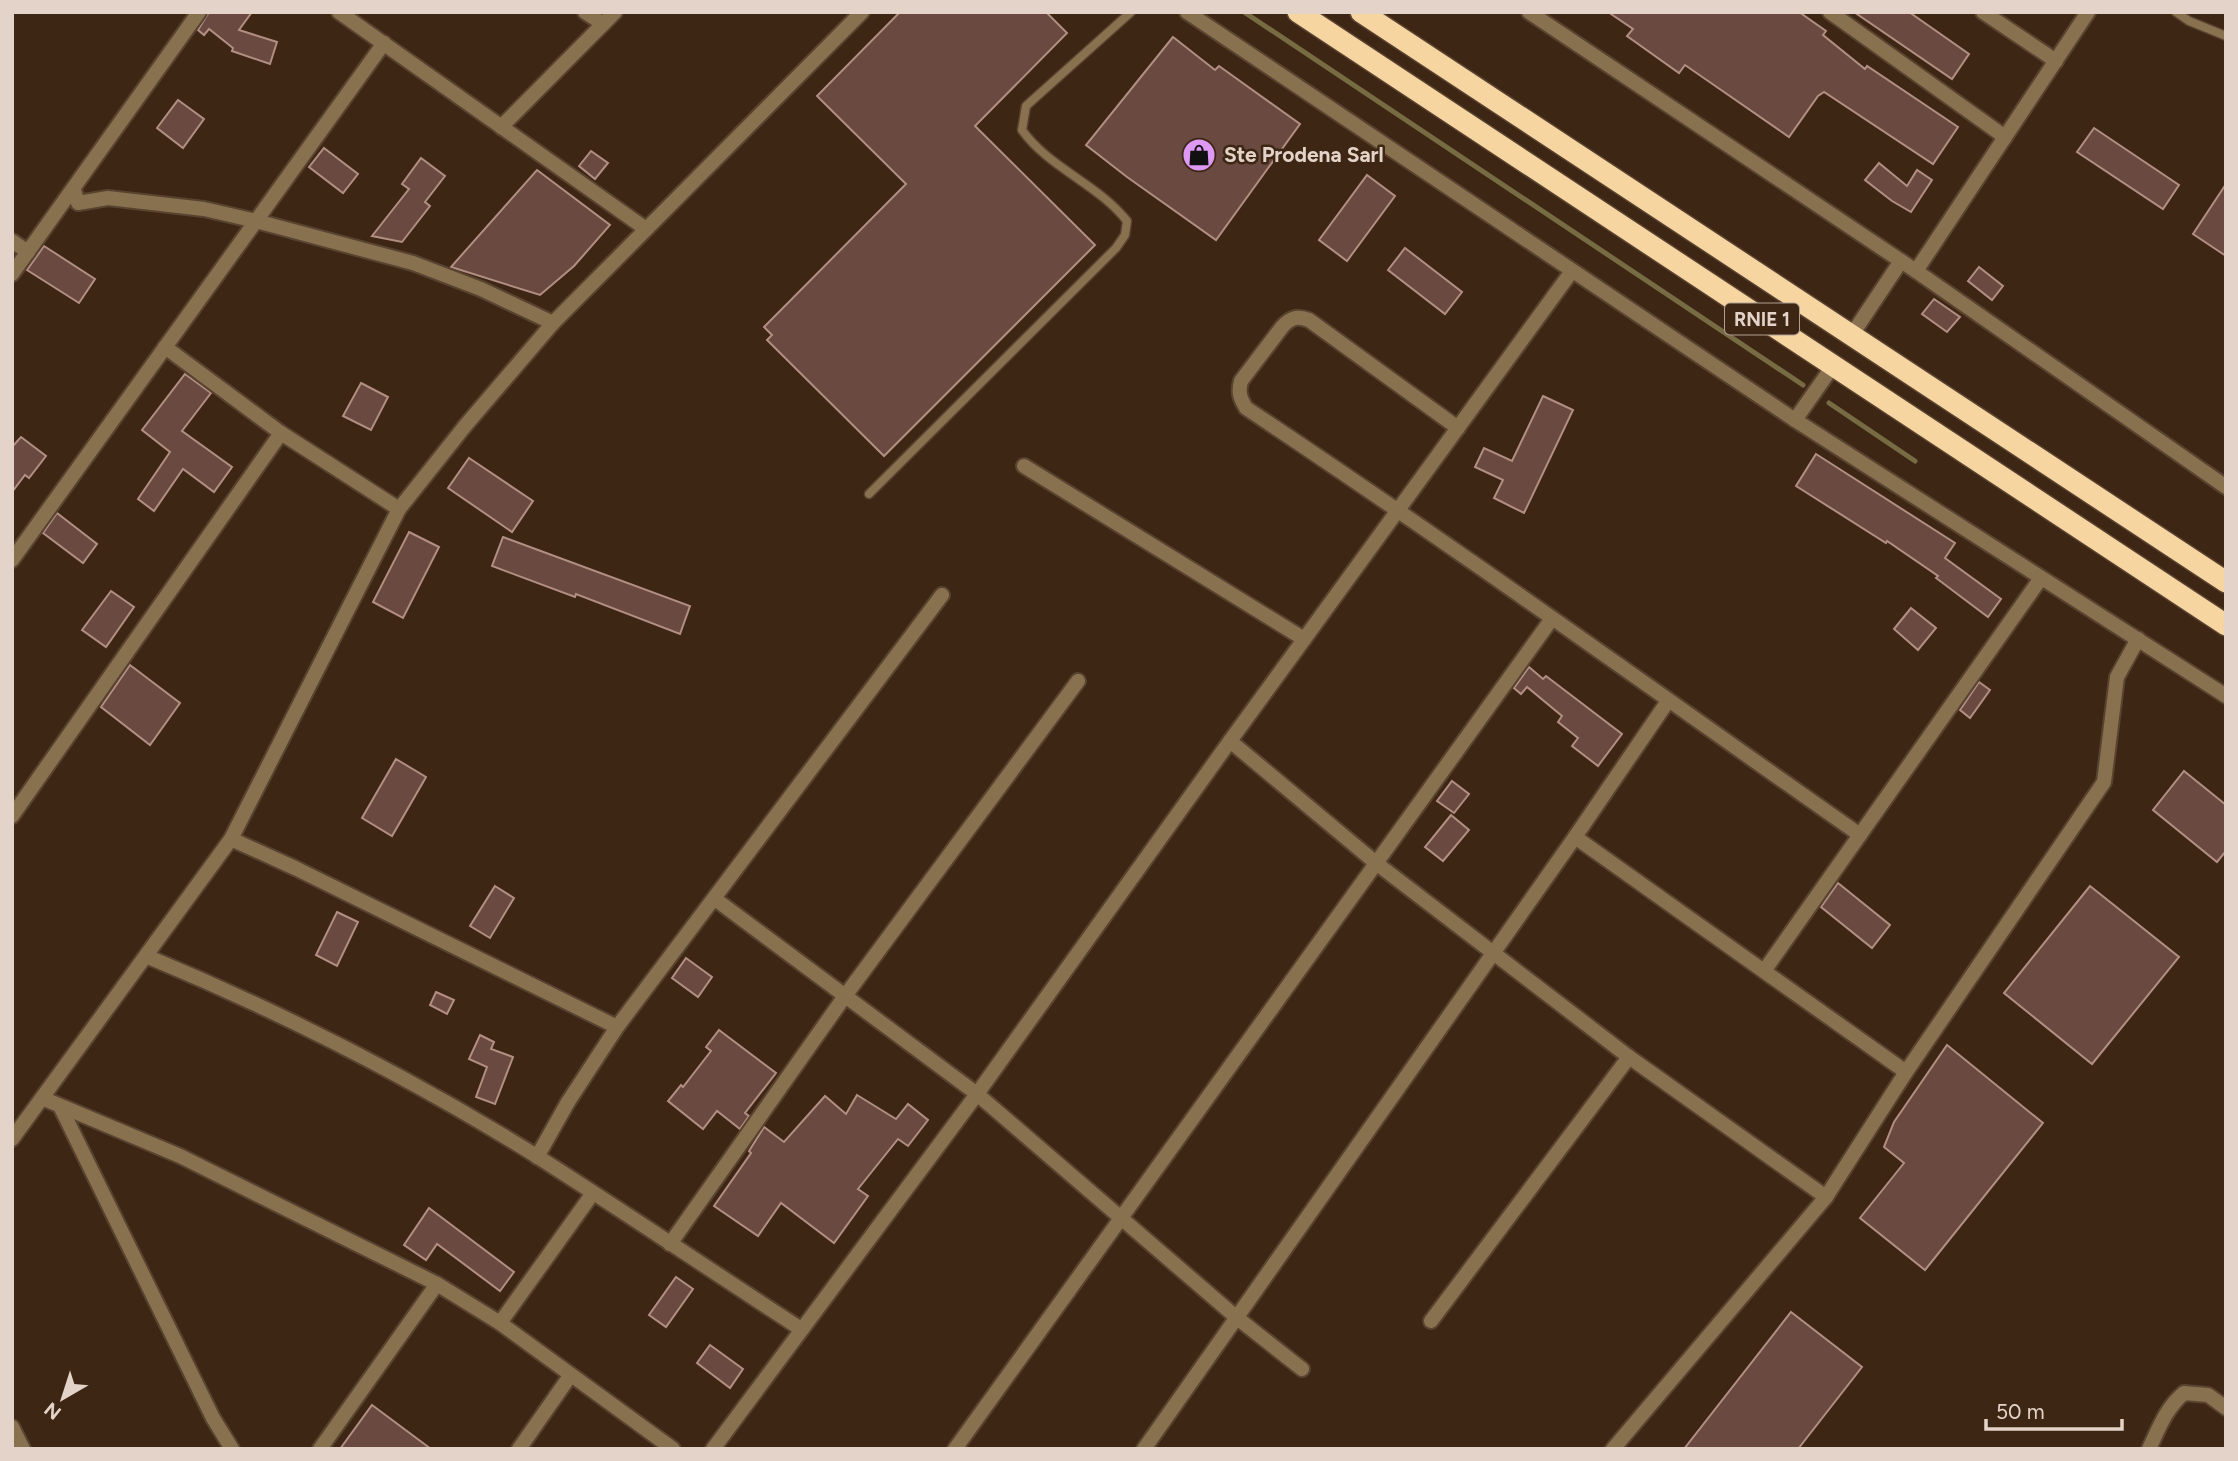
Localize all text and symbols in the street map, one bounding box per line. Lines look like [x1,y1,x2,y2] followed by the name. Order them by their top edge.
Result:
[1180,136,1218,174] shop icon: Ste Prodena Sarl
[1224,142,1384,167] place label: Ste Prodena Sarl
[1725,304,1799,334] road number: RNIE 1
[28,1363,98,1433] north arrow
[1986,1388,2122,1432] scale bar
[40,1397,66,1424] text: N
[1996,1399,2045,1424] text: 50 m

